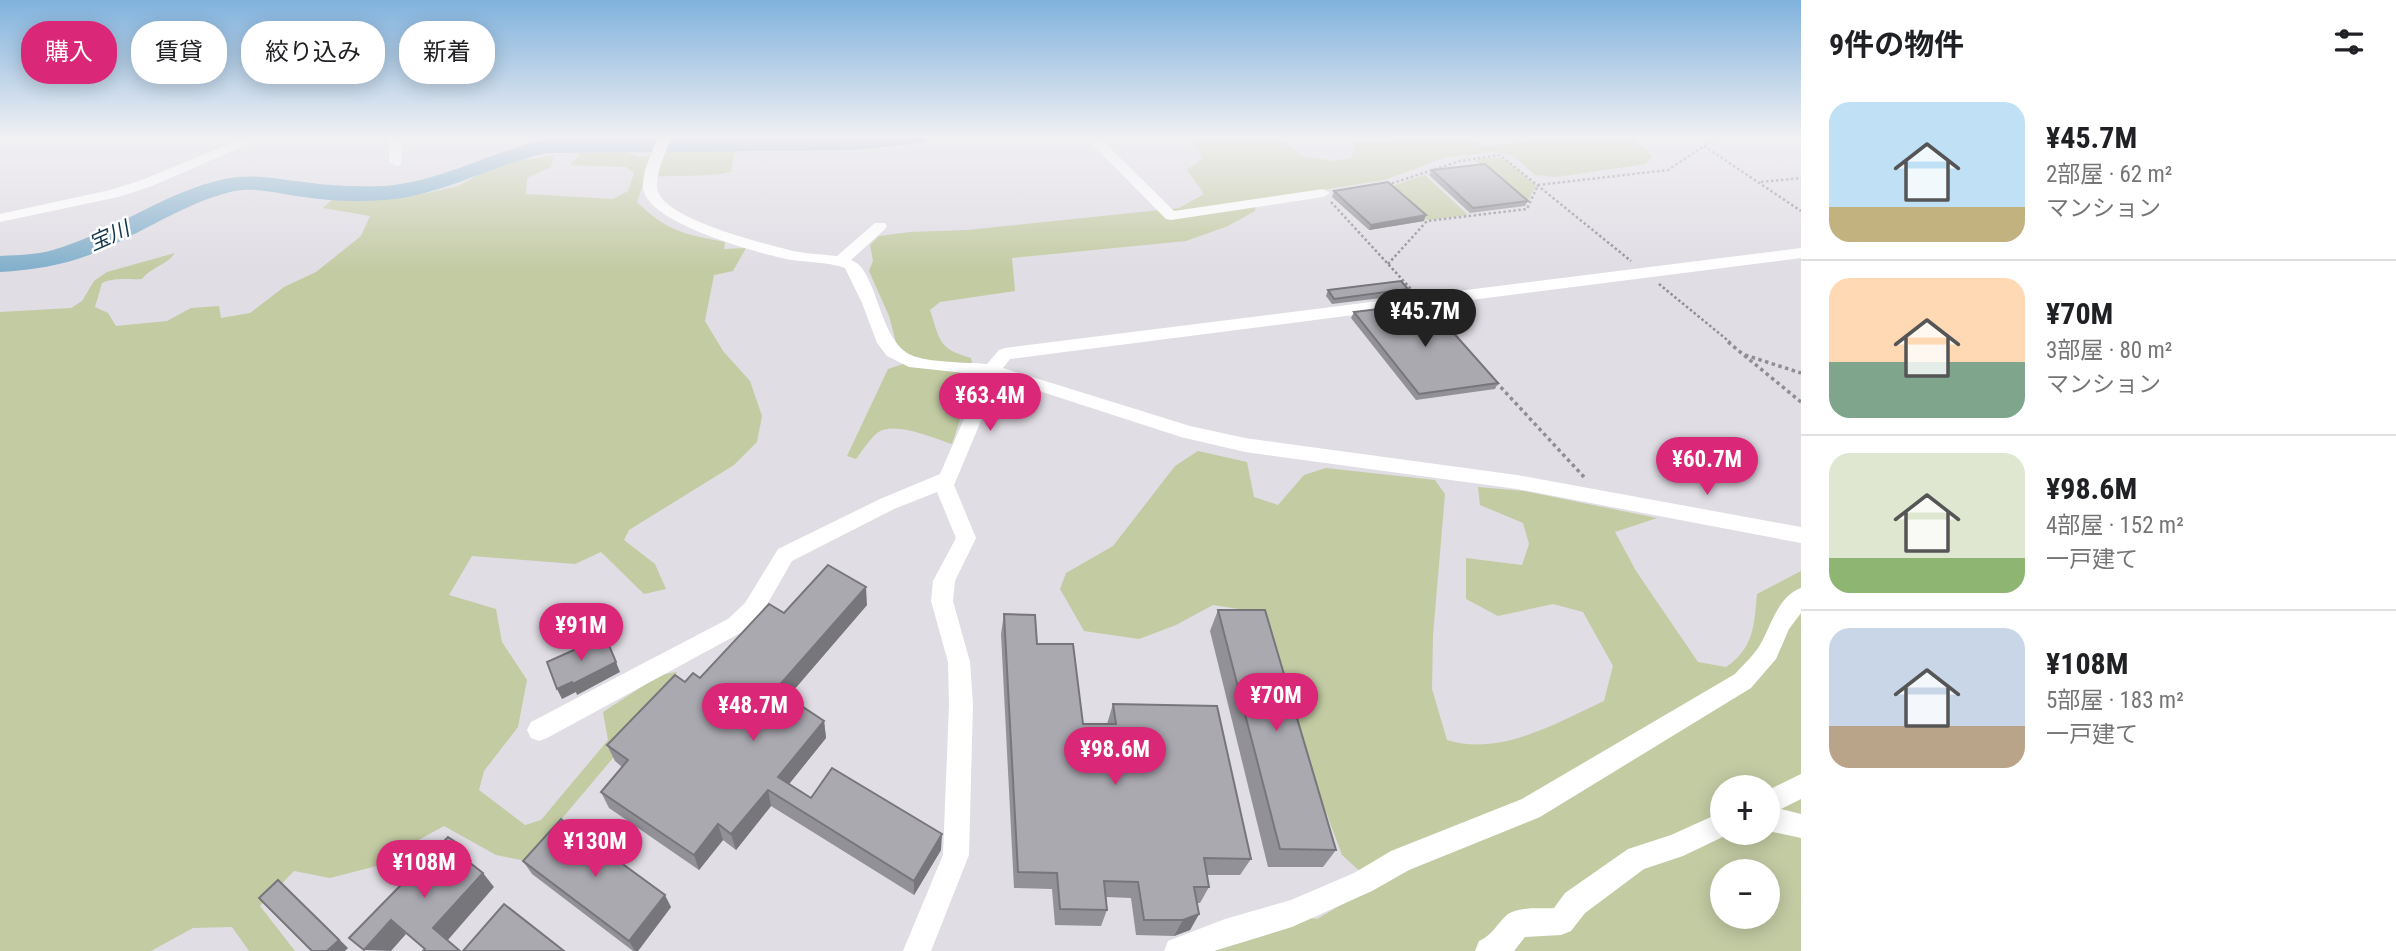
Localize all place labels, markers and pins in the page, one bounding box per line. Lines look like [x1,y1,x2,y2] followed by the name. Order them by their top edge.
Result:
[1368,290,1482,349] pin: ¥45.7M
[933,374,1047,433] pin: ¥63.4M
[1650,438,1764,497] pin: ¥60.7M
[540,604,622,663] pin: ¥91M
[1235,674,1317,733] pin: ¥70M
[696,684,810,743] pin: ¥48.7M
[1058,728,1172,787] pin: ¥98.6M
[546,820,644,879] pin: ¥130M
[375,841,473,900] pin: ¥108M

